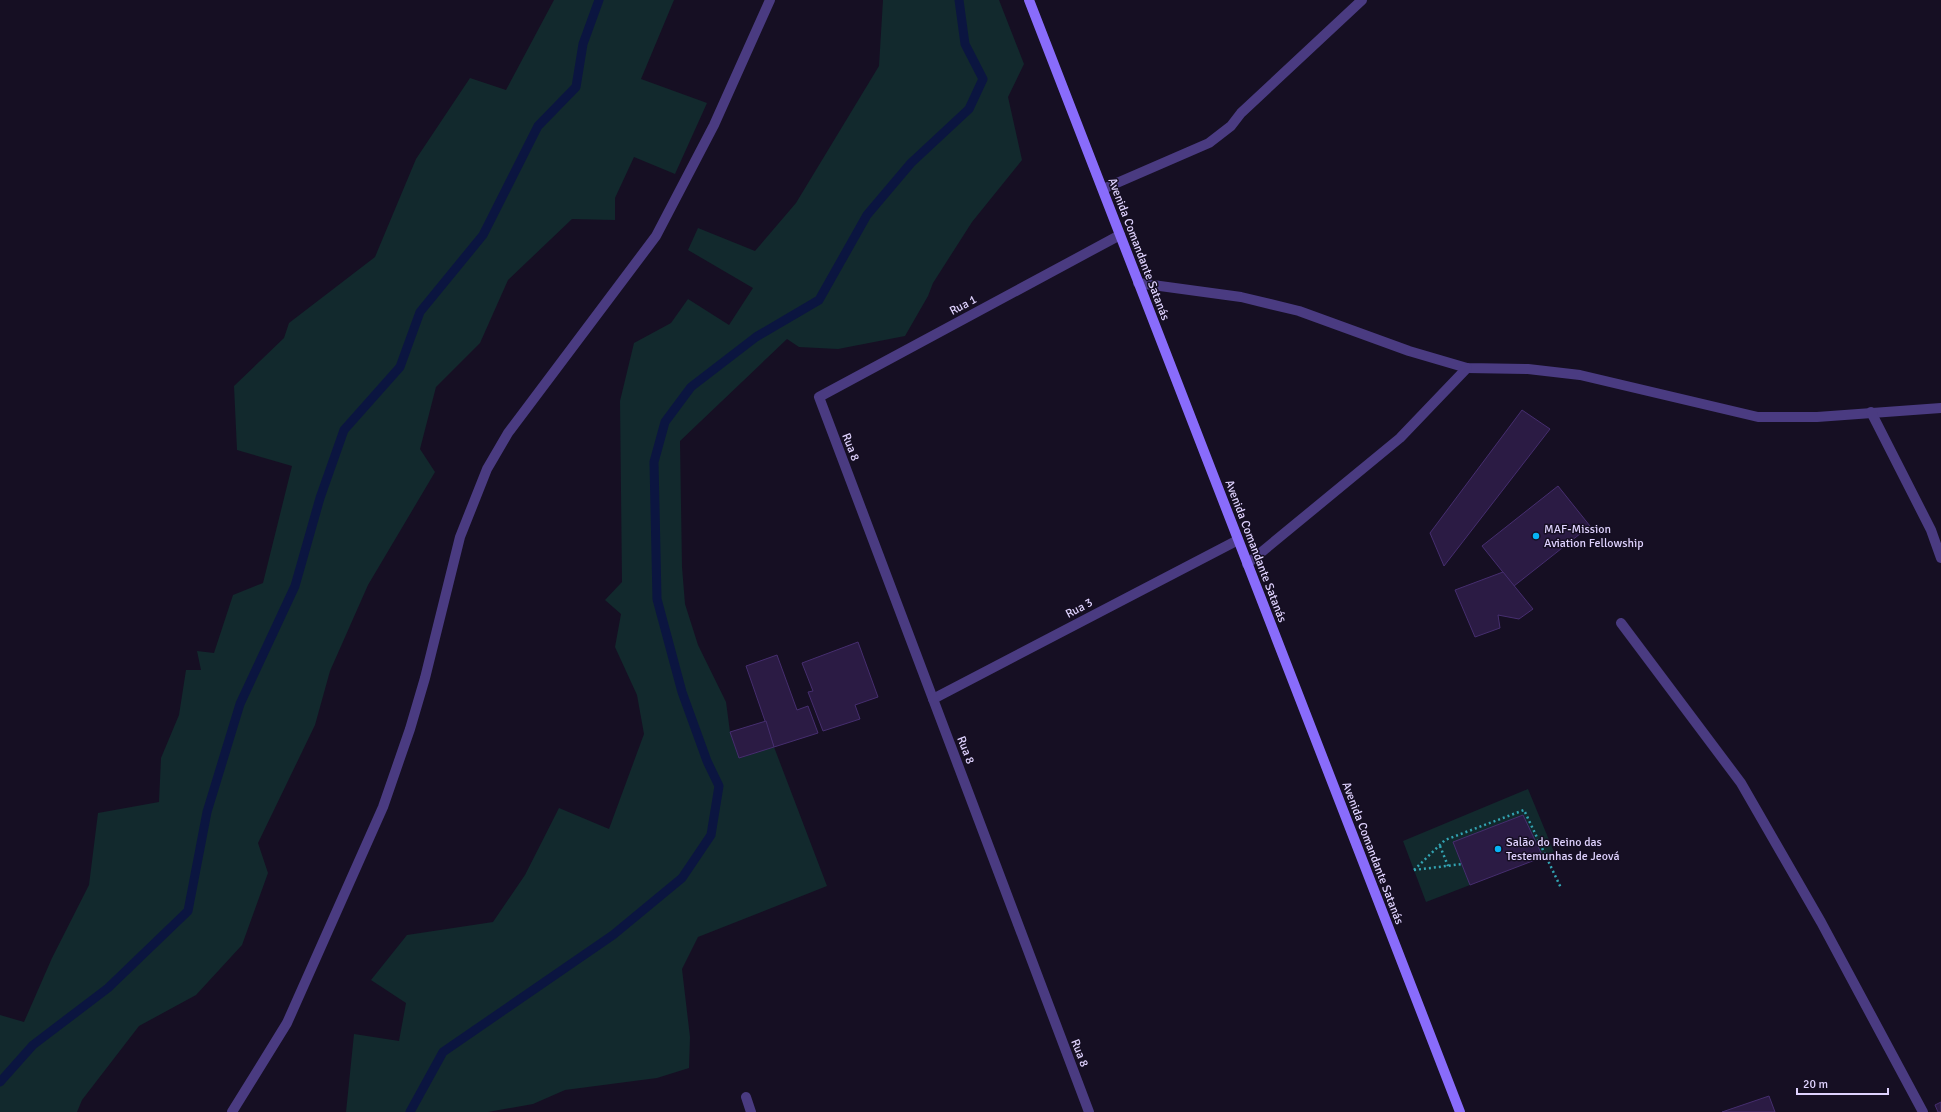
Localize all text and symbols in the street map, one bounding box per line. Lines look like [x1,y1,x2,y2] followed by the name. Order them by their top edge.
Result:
[1104,176,1173,323] street label: Avenida Comandante Satanás
[947,292,979,319] street label: Rua 1
[838,431,863,463] street label: Rua 8
[1221,478,1290,625] street label: Avenida Comandante Satanás
[1544,522,1644,551] place label: MAF-Mission Aviation Fellowship
[1531,531,1541,541] marker: MAF-Mission Aviation Fellowship
[1063,595,1095,622] street label: Rua 3
[953,734,978,766] street label: Rua 8
[1338,780,1407,927] street label: Avenida Comandante Satanás
[1506,835,1619,864] place label: Salão do Reino das Testemunhas de Jeová
[1493,844,1503,854] marker: Salão do Reino das Testemunhas de Jeová
[1067,1037,1092,1069] street label: Rua 8
[1797,1070,1888,1096] scale bar
[1803,1077,1828,1092] text: 20 m

